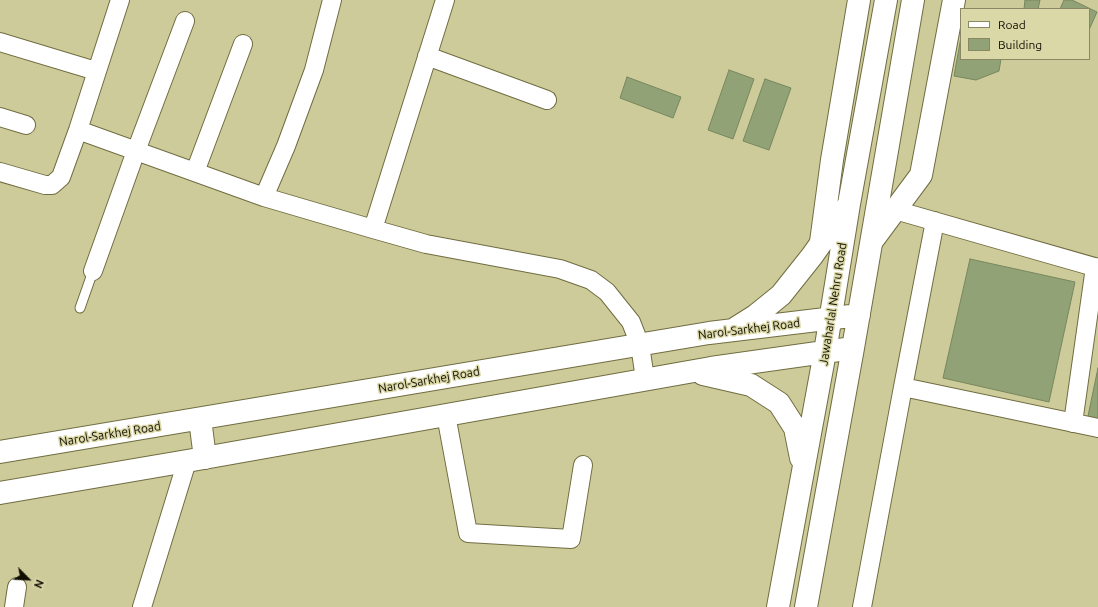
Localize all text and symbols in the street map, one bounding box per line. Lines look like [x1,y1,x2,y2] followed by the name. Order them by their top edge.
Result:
[960,8,1090,60] legend
[998,18,1026,31] text: Road
[998,38,1042,51] text: Building
[816,242,850,366] street label: Jawaharlal Nehru Road
[697,316,801,342] street label: Narol-Sarkhej Road
[377,364,481,396] street label: Narol-Sarkhej Road
[58,419,162,449] street label: Narol-Sarkhej Road
[8,559,48,599] north arrow
[32,578,46,590] text: N

